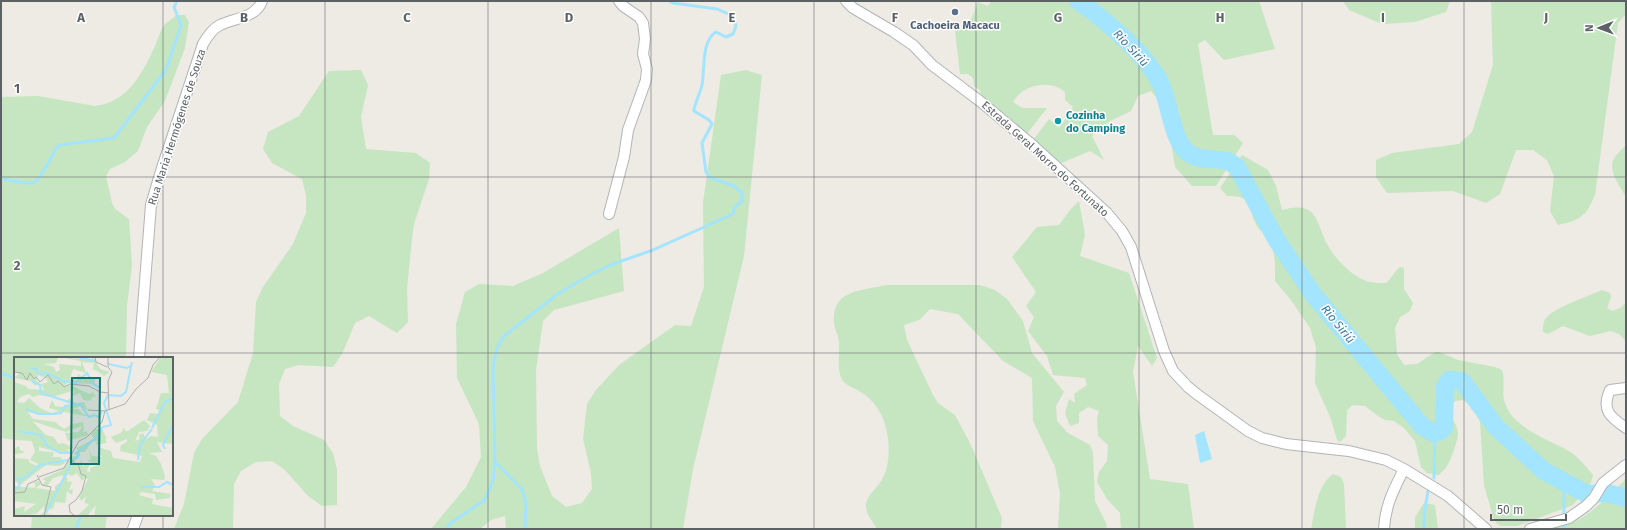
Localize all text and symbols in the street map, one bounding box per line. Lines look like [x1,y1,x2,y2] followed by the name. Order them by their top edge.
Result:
[950,7,960,17] marker: Cachoeira Macacu
[1579,8,1619,48] north arrow
[76,10,85,25] text: A
[240,10,248,25] text: B
[403,10,411,25] text: C
[565,10,574,25] text: D
[729,10,736,25] text: E
[892,10,899,25] text: F
[1054,10,1062,25] text: G
[1216,10,1224,25] text: H
[1381,10,1385,25] text: I
[1543,10,1548,25] text: J
[910,19,1000,32] place label: Cachoeira Macacu
[1583,24,1596,32] text: N
[1110,27,1152,69] water label: Rio Siriú
[146,47,208,207] street label: Rua Maria Hermógenes de Souza
[14,81,20,96] text: 1
[979,99,1111,219] street label: Estrada Geral Morro do Fortunato
[1066,109,1126,135] place label: Cozinha do Camping
[1053,116,1063,126] marker: Cozinha do Camping
[14,258,21,273] text: 2
[1318,302,1358,346] water label: Rio Siriú
[14,357,173,516] inset map
[1491,496,1566,522] scale bar
[1497,503,1523,517] text: 50 m

